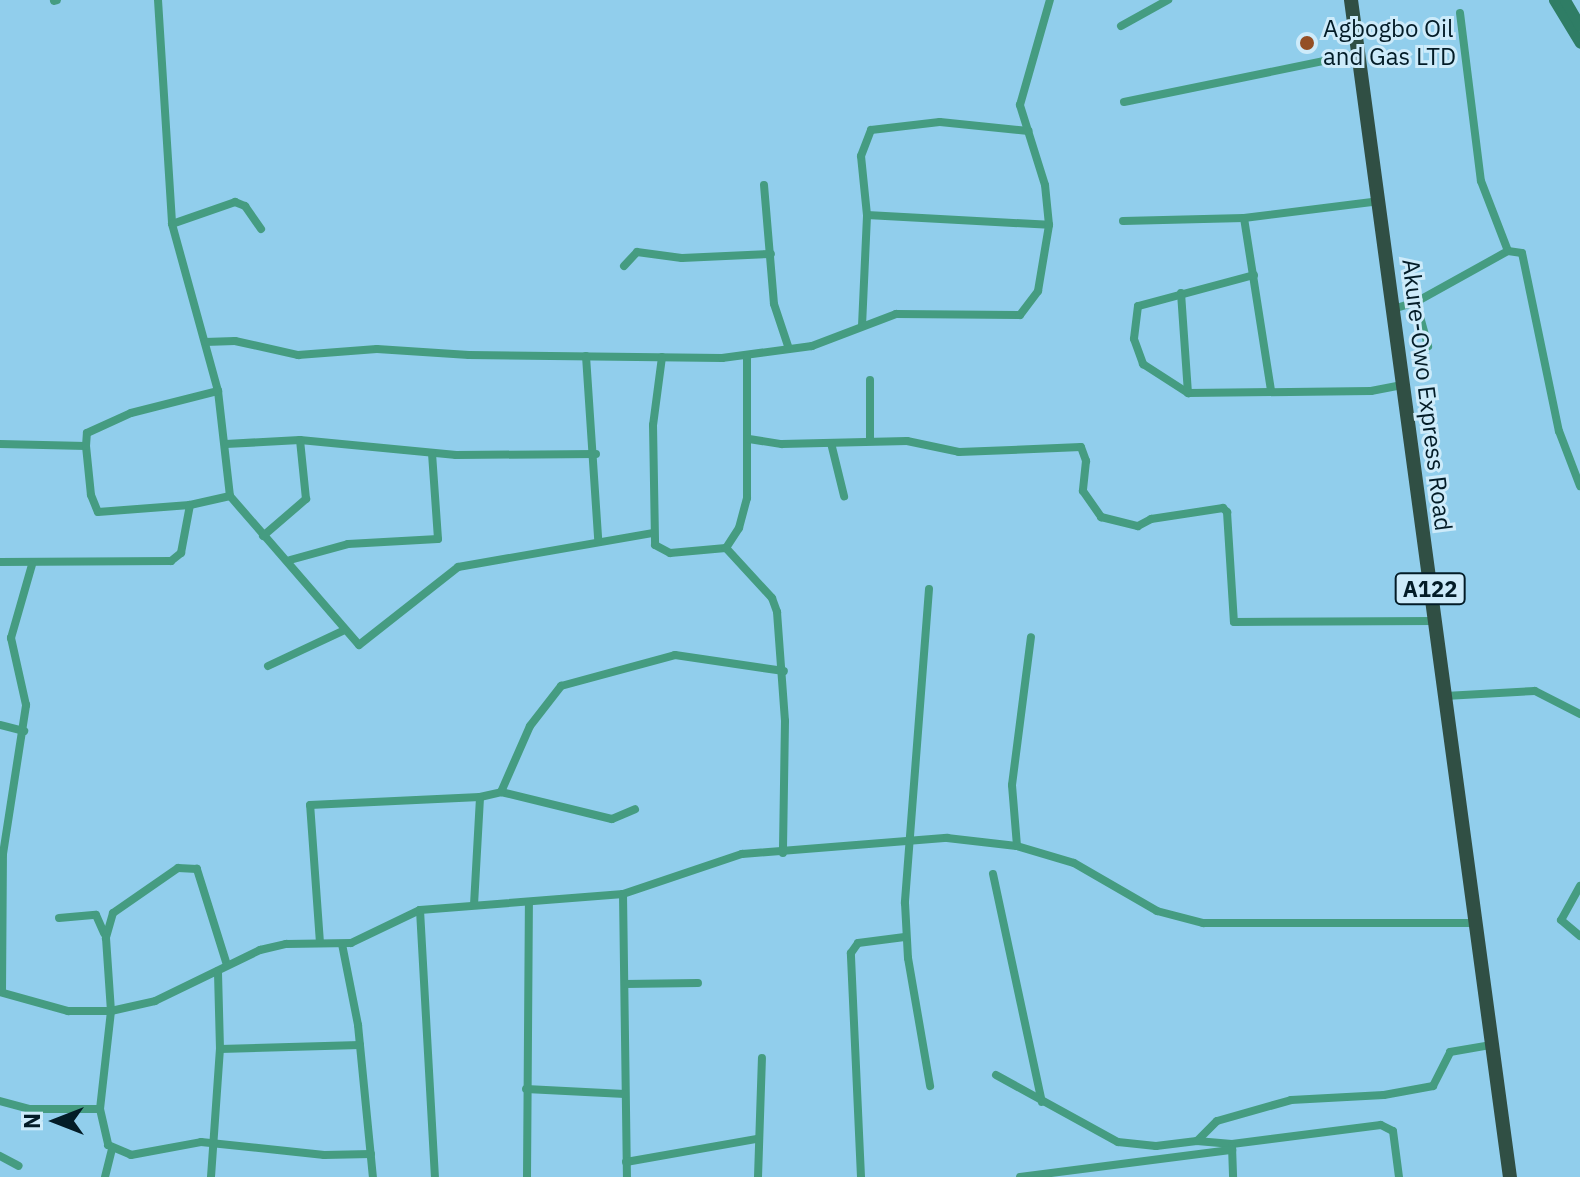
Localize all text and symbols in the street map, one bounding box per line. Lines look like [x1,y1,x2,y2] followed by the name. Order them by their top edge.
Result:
[1323,15,1456,71] place label: Agbogbo Oil and Gas LTD
[1298,34,1316,52] marker: Agbogbo Oil and Gas LTD
[1396,257,1458,533] street label: Akure-Owo Express Road
[1394,571,1466,607] road number: A122
[16,1081,96,1161] north arrow
[17,1113,46,1129] text: N

